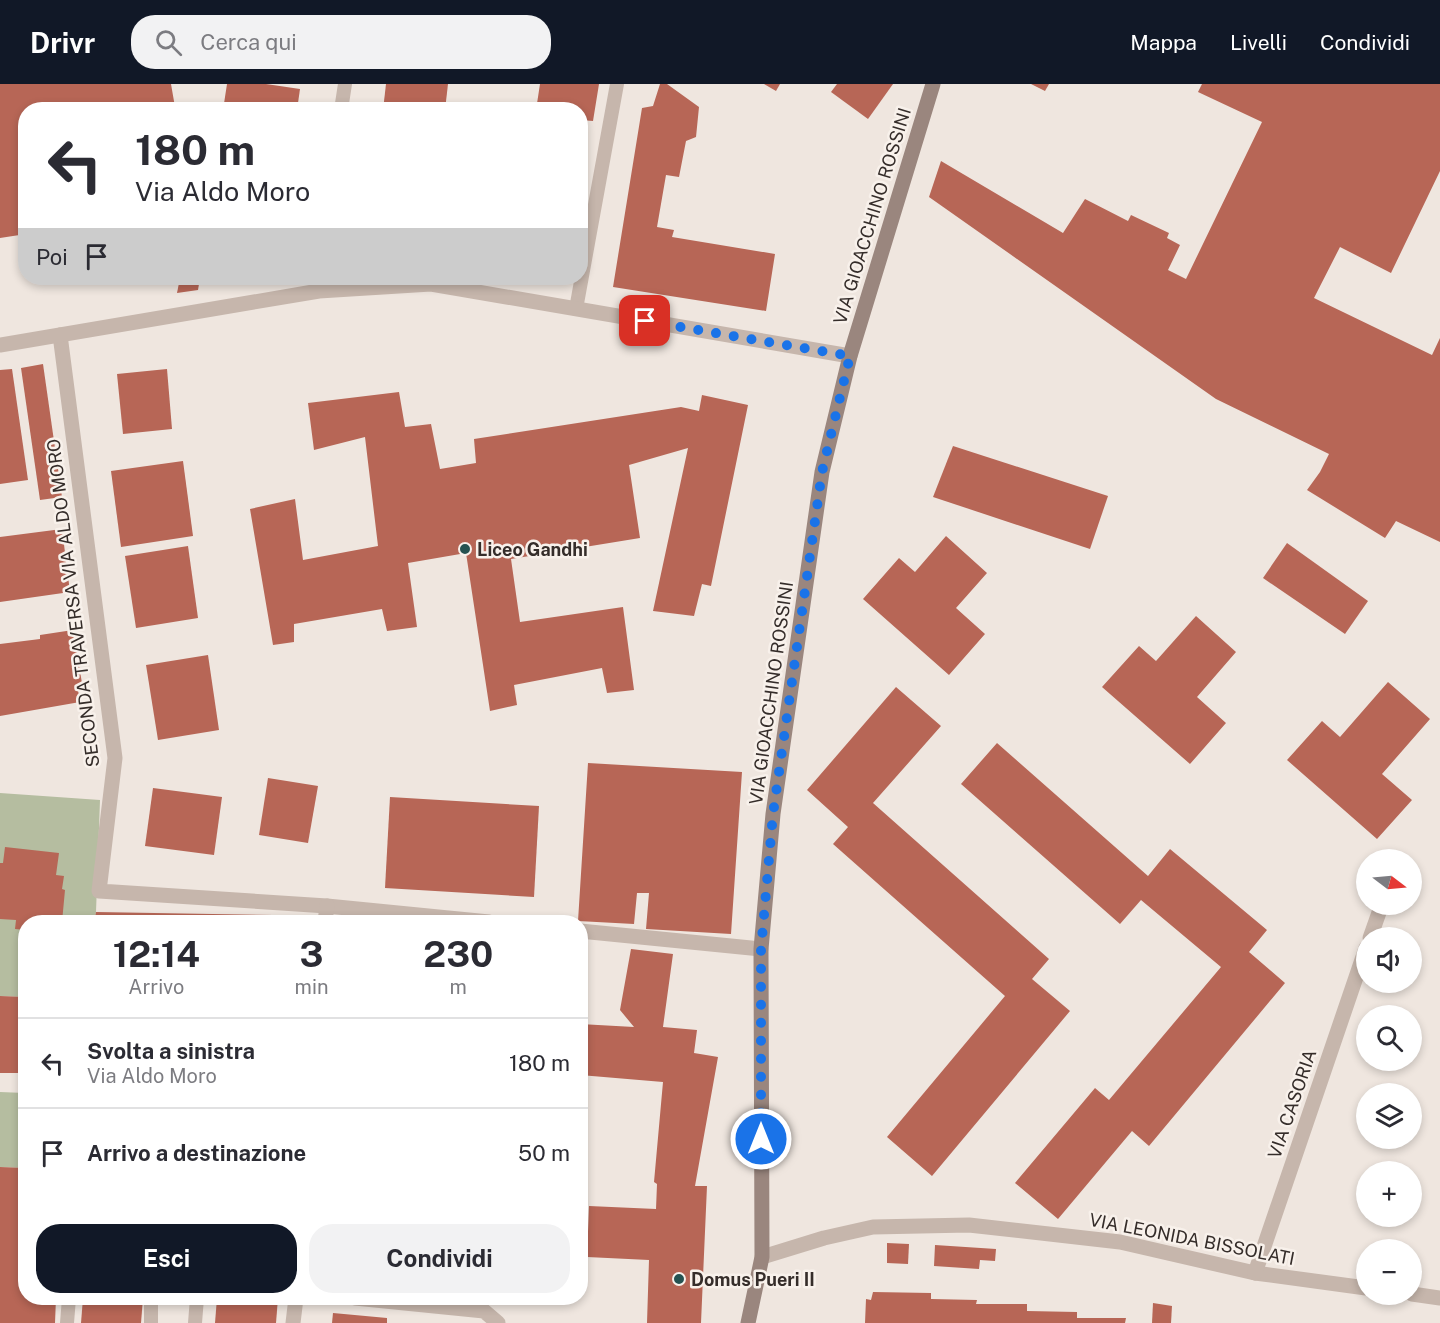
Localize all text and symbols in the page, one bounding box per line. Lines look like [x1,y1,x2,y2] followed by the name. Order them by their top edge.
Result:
[131,15,551,69] search box
[30,26,95,59] text: Drivr
[152,26,185,59] icon: search
[200,29,297,55] text: Cerca qui
[1130,30,1197,55] text: Mappa
[1230,30,1287,55] text: Livelli
[1320,30,1410,55] text: Condividi
[829,105,915,327] street label: VIA GIOACCHINO ROSSINI
[135,125,255,174] text: 180 m
[36,126,114,204] icon: left
[135,175,310,207] text: Via Aldo Moro
[80,240,113,273] icon: arrive
[36,244,68,270] text: Poi
[619,295,670,346] pin
[628,304,661,337] icon: arrive
[42,438,104,768] street label: SECONDA TRAVERSA VIA ALDO MORO
[477,539,588,560] place label: Liceo Gandhi
[458,542,472,556] marker: Liceo Gandhi
[745,580,797,806] street label: VIA GIOACCHINO ROSSINI
[1356,849,1422,915] north arrow
[1356,849,1422,1305] map controls
[1356,927,1422,993] button: sound
[113,933,200,975] text: 12:14
[300,933,324,975] text: 3
[423,933,493,975] text: 230
[128,975,184,999] text: Arrivo
[295,975,329,999] text: min
[450,975,467,999] text: m
[1356,1005,1422,1071] button: search
[87,1038,255,1064] text: Svolta a sinistra
[1263,1046,1321,1161] street label: VIA CASORIA
[36,1047,69,1080] icon: left
[509,1050,570,1076] text: 180 m
[87,1064,217,1088] text: Via Aldo Moro
[1356,1083,1422,1149] button: layers
[729,1107,793,1171] position arrow
[36,1137,69,1170] icon: arrive
[87,1140,306,1166] text: Arrivo a destinazione
[518,1140,570,1166] text: 50 m
[1356,1161,1422,1227] button: +
[1087,1209,1297,1269] street label: VIA LEONIDA BISSOLATI
[36,1224,297,1293] button: Esci
[309,1224,570,1293] button: Condividi
[1356,1239,1422,1305] button: −
[691,1269,815,1290] place label: Domus Pueri II
[672,1272,686,1286] marker: Domus Pueri II

